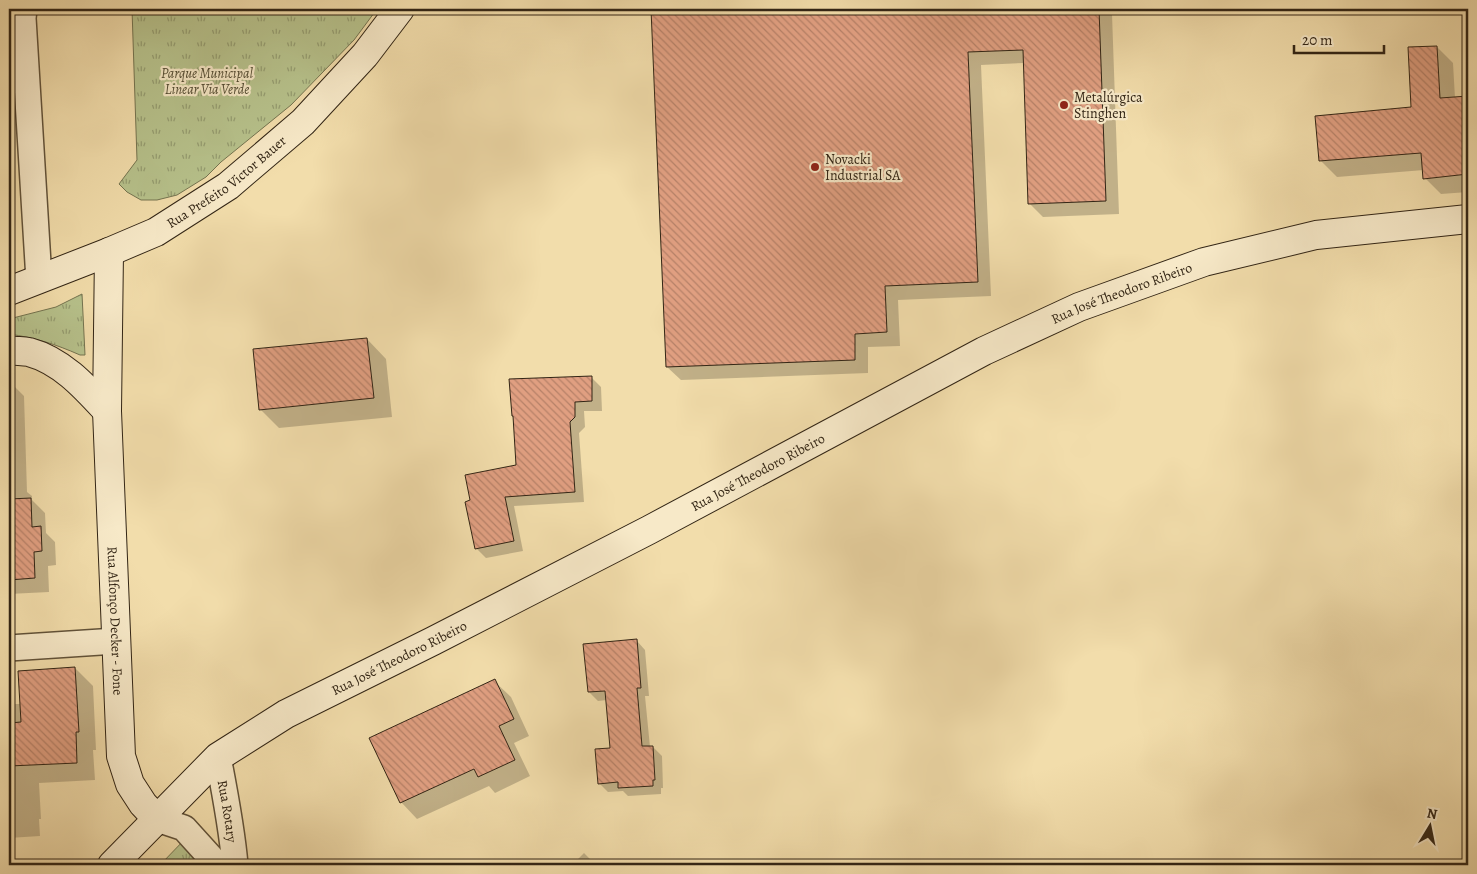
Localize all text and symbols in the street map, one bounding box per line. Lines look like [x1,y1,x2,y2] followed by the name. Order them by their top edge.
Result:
[1294,22,1384,54] scale bar
[1302,30,1333,50] text: 20 m
[161,64,253,99] park label: Parque Municipal Linear Via Verde
[1074,88,1143,123] place label: Metalúrgica Stinghen
[1058,99,1070,111] marker: Metalúrgica Stinghen
[163,131,291,233] street label: Rua Prefeito Victor Bauer
[825,150,901,185] place label: Novacki Industrial SA
[809,161,821,173] marker: Novacki Industrial SA
[1048,258,1195,329] street label: Rua José Theodoro Ribeiro
[688,429,828,516] street label: Rua José Theodoro Ribeiro
[102,546,128,696] street label: Rua Alfonço Decker - Fone
[328,616,470,700] street label: Rua José Theodoro Ribeiro
[213,778,242,844] street label: Rua Rotary
[1404,802,1454,852] north arrow
[1425,803,1439,824] text: N

